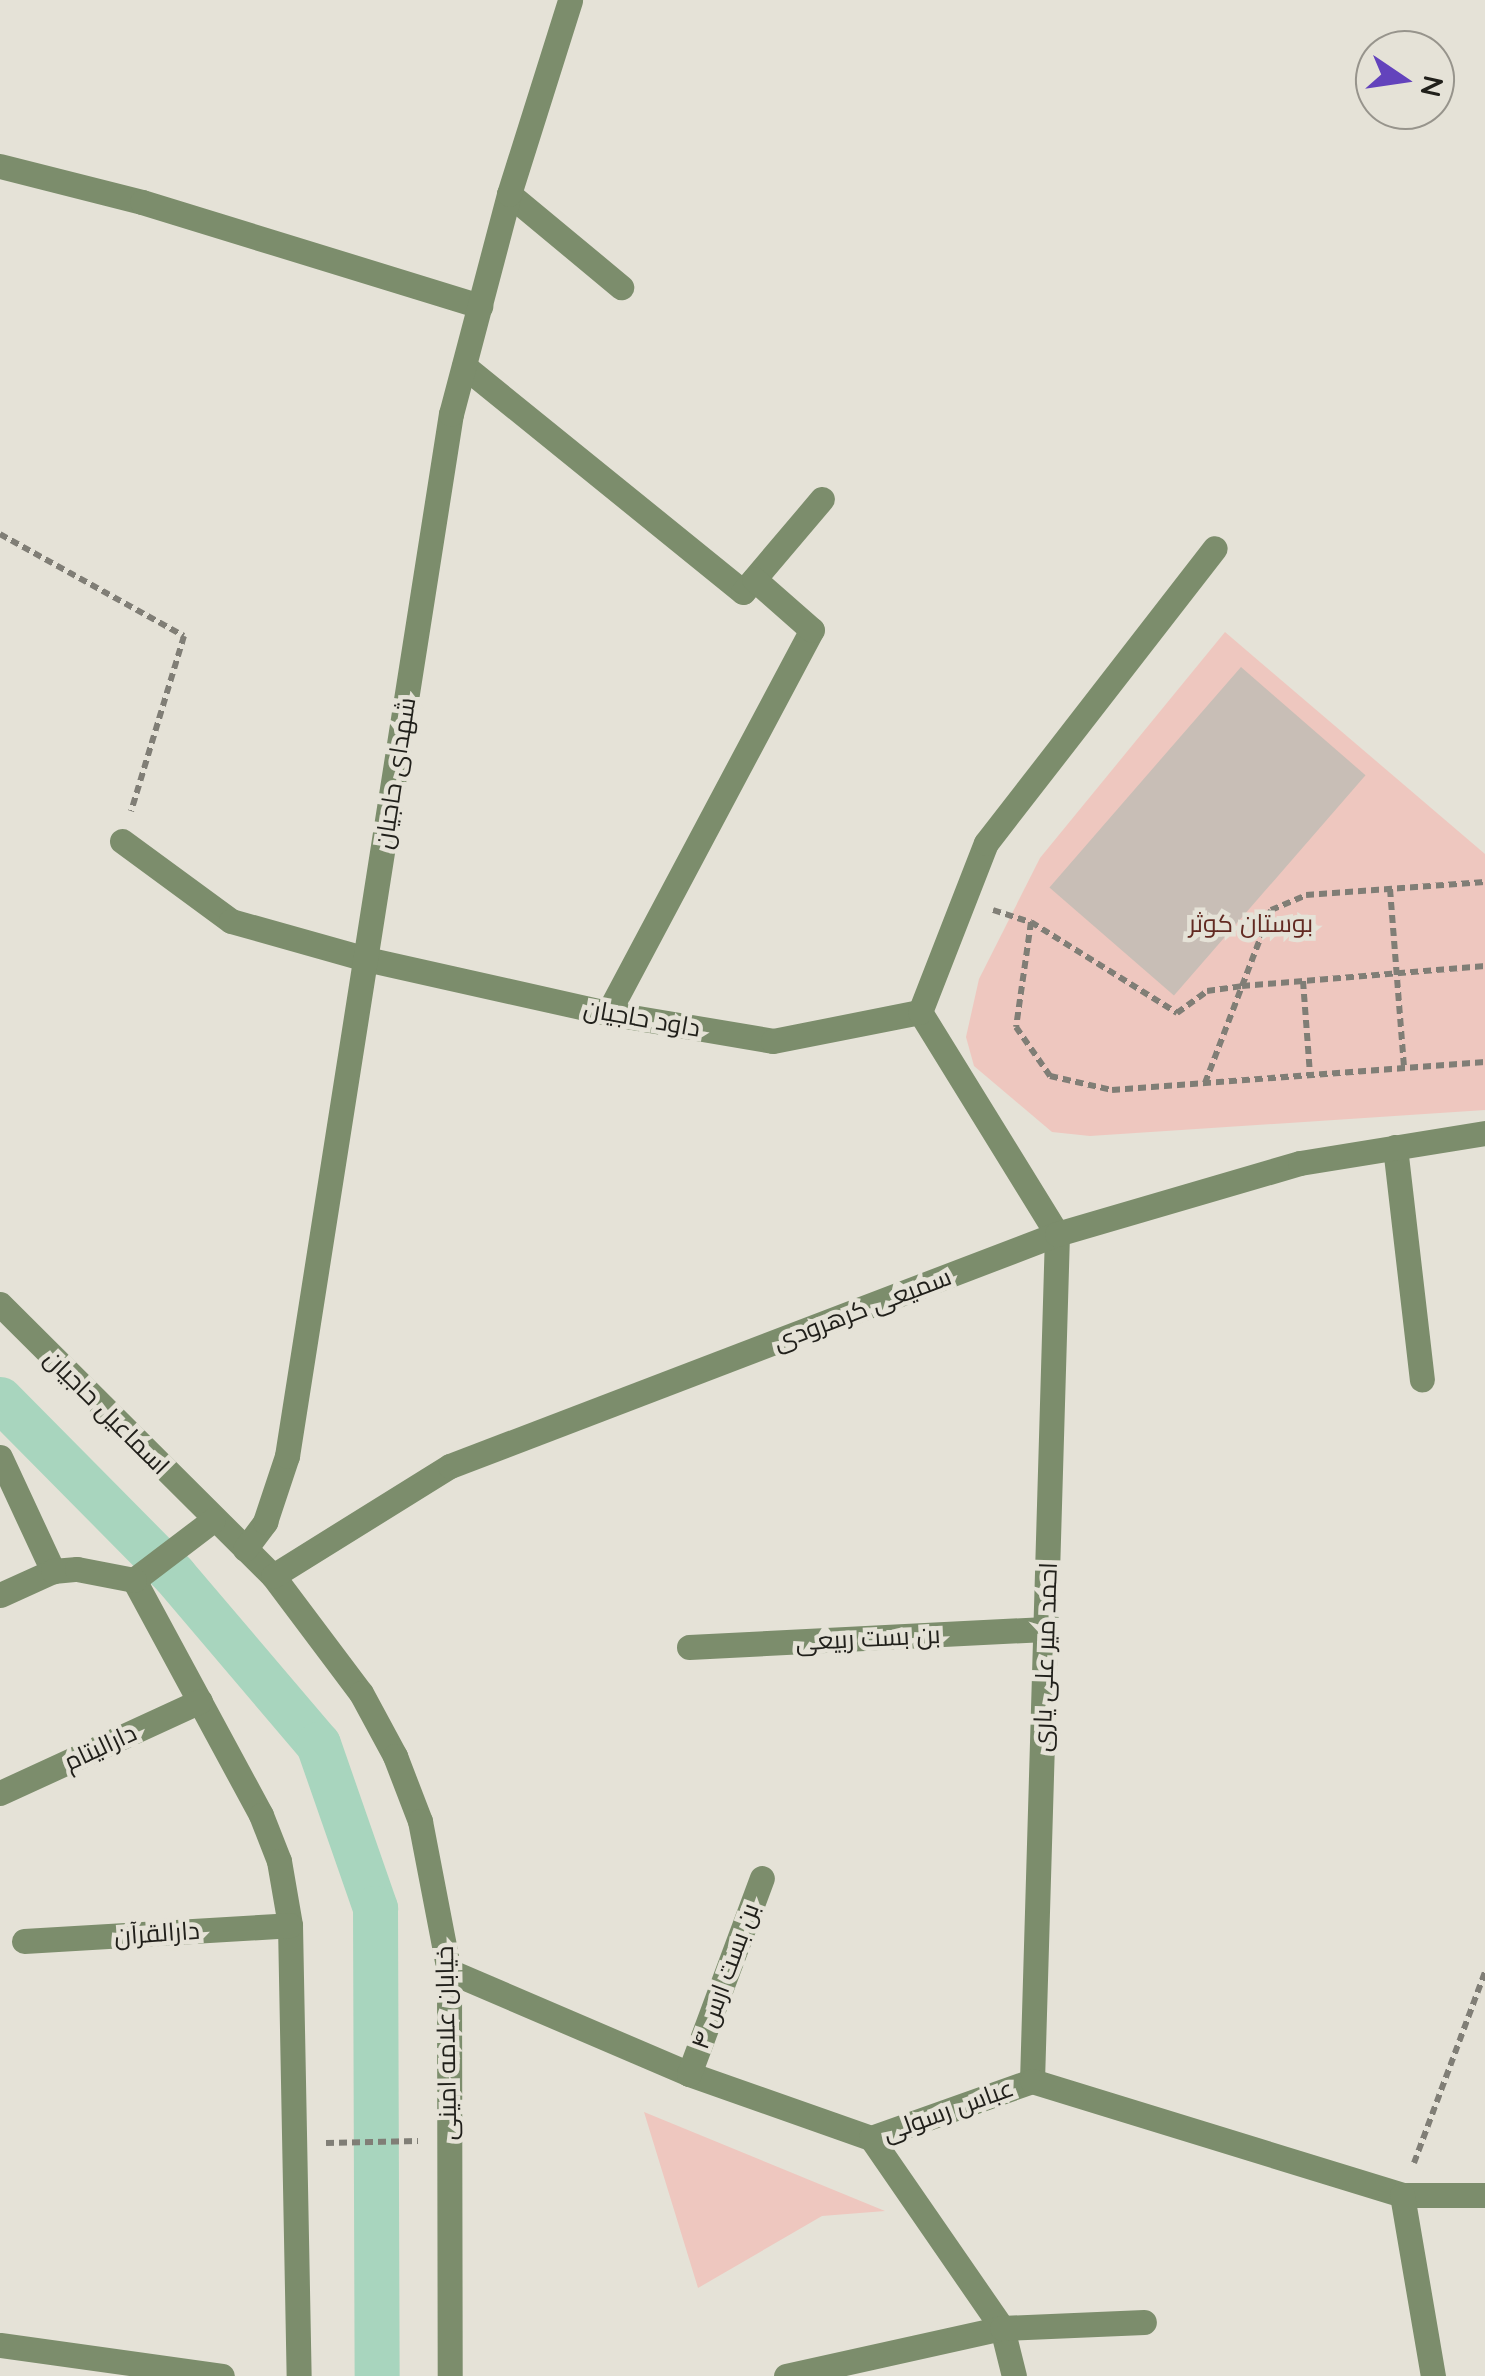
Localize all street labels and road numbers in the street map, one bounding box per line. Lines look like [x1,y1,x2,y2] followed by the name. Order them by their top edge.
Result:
[368,695,422,851] street label: شهدای حاجیان
[581,993,703,1043] street label: داود حاجیان
[769,1261,955,1357] street label: سمیعی کرهرودی
[38,1343,176,1481] street label: اسماعیل حاجیان
[1027,1562,1063,1752] street label: احمد میر علی یاری
[795,1619,941,1657] street label: بن بست ربیعی
[59,1717,141,1777] street label: دارالیتام
[685,1899,765,2053] street label: بن بست ارس ۴
[113,1915,201,1951] street label: دارالقرآن
[429,1945,463,2141] street label: خیابان علامه امینی
[878,2072,1018,2148] street label: عباس رسولی

